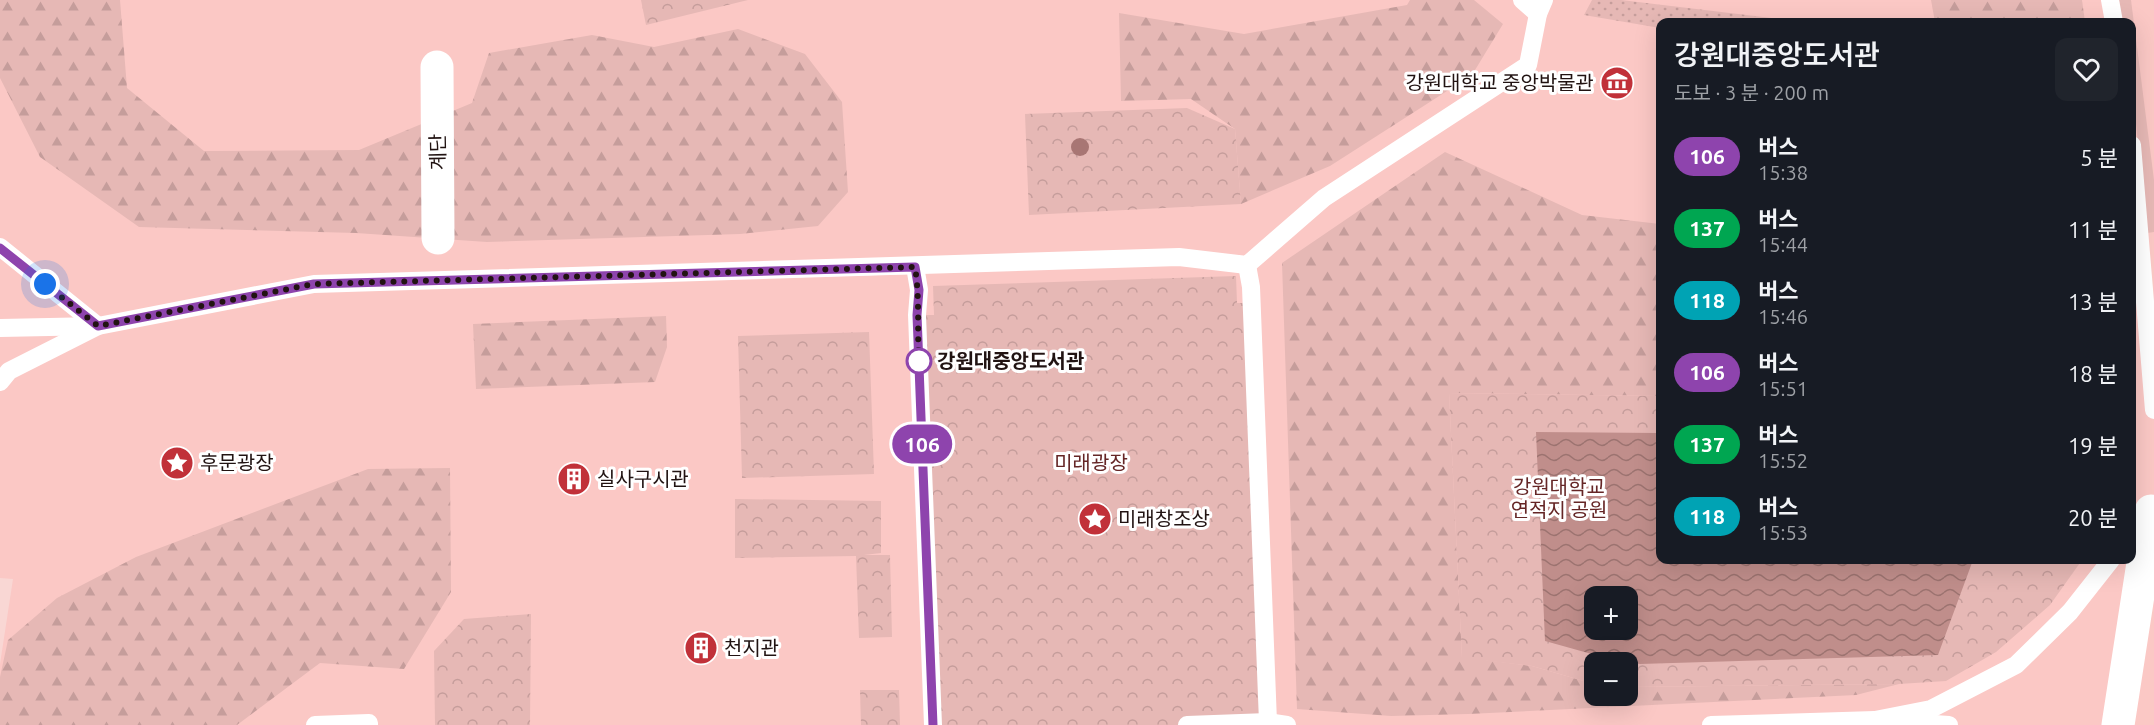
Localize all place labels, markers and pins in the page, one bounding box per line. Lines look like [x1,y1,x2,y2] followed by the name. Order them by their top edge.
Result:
[1599,65,1635,101] museum icon: 강원대학교 중앙박물관
[1405,71,1594,94] place label: 강원대학교 중앙박물관
[906,348,932,374] marker: 강원대중앙도서관
[937,349,1085,372] place label: 강원대중앙도서관
[159,445,195,481] place icon: 후문광장
[200,451,274,474] place label: 후문광장
[556,461,592,497] building icon: 실사구시관
[597,467,689,490] place label: 실사구시관
[1077,501,1113,537] place icon: 미래창조상
[1118,507,1210,530] place label: 미래창조상
[683,630,719,666] building icon: 천지관
[724,636,779,659] place label: 천지관

